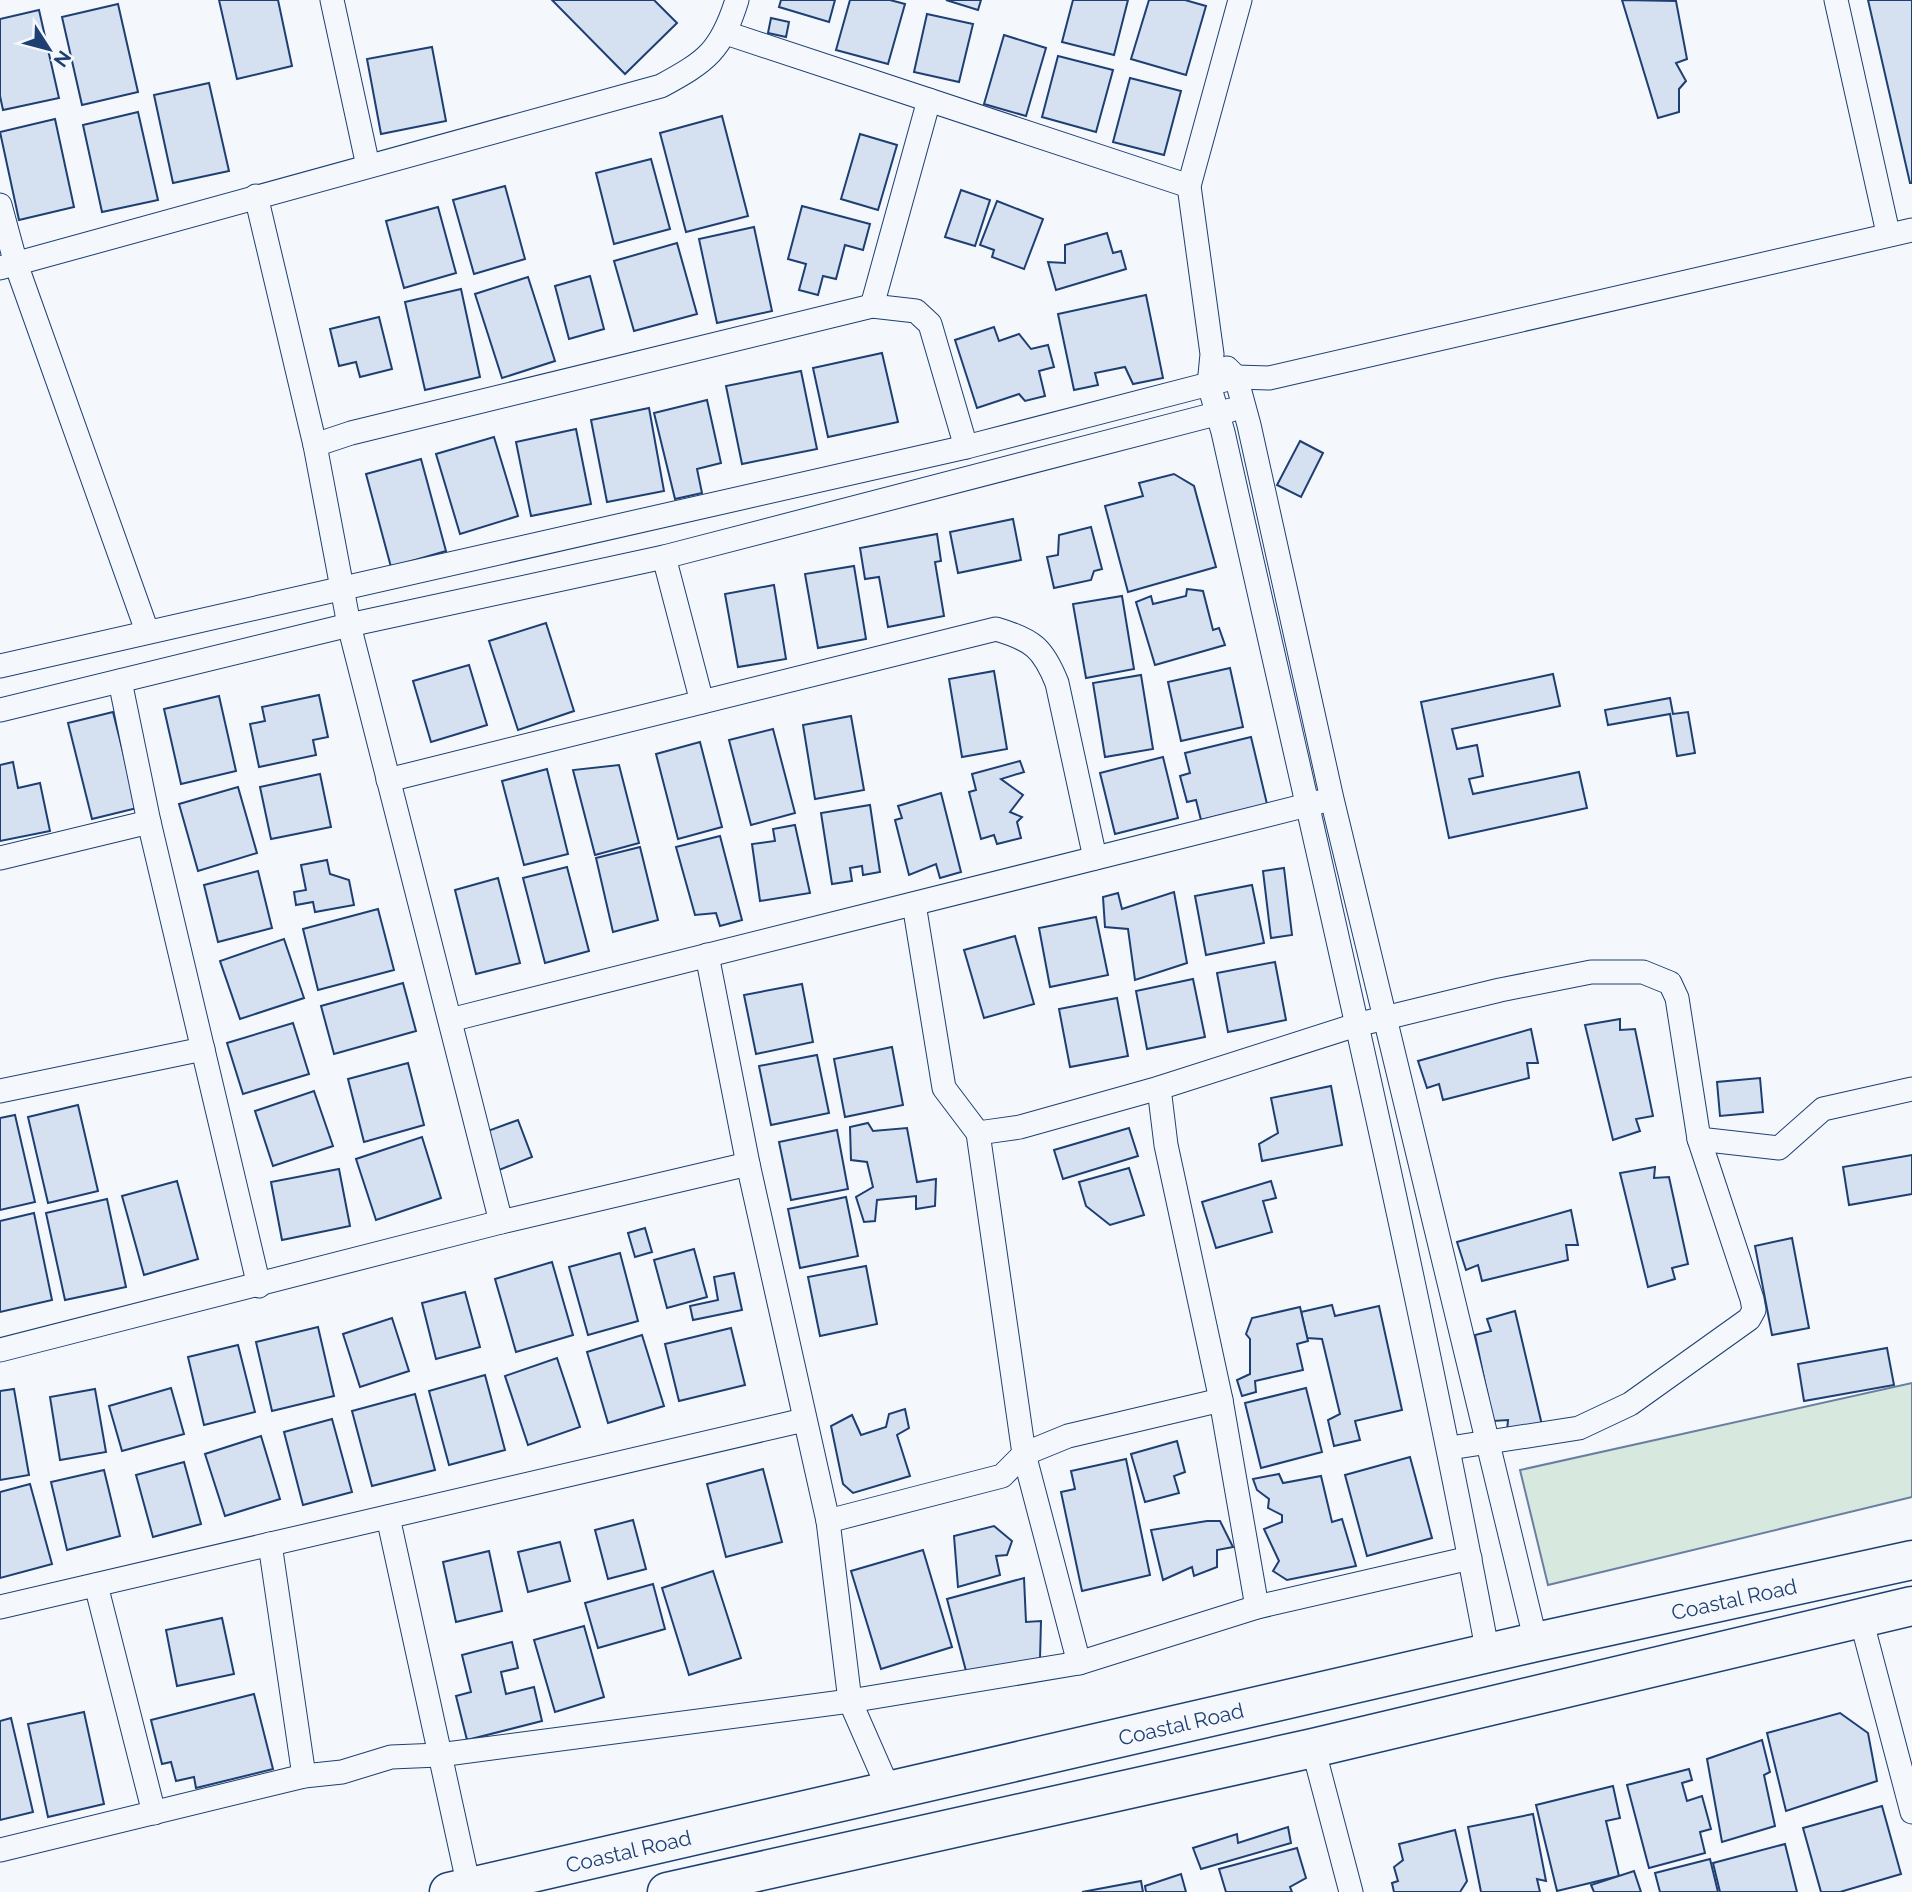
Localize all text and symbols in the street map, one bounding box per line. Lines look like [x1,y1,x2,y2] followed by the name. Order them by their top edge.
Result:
[14,14,84,84] north arrow
[50,47,76,71] text: N
[1669,1573,1799,1625] street label: Coastal Road
[1116,1697,1246,1750] street label: Coastal Road
[563,1824,693,1877] street label: Coastal Road

